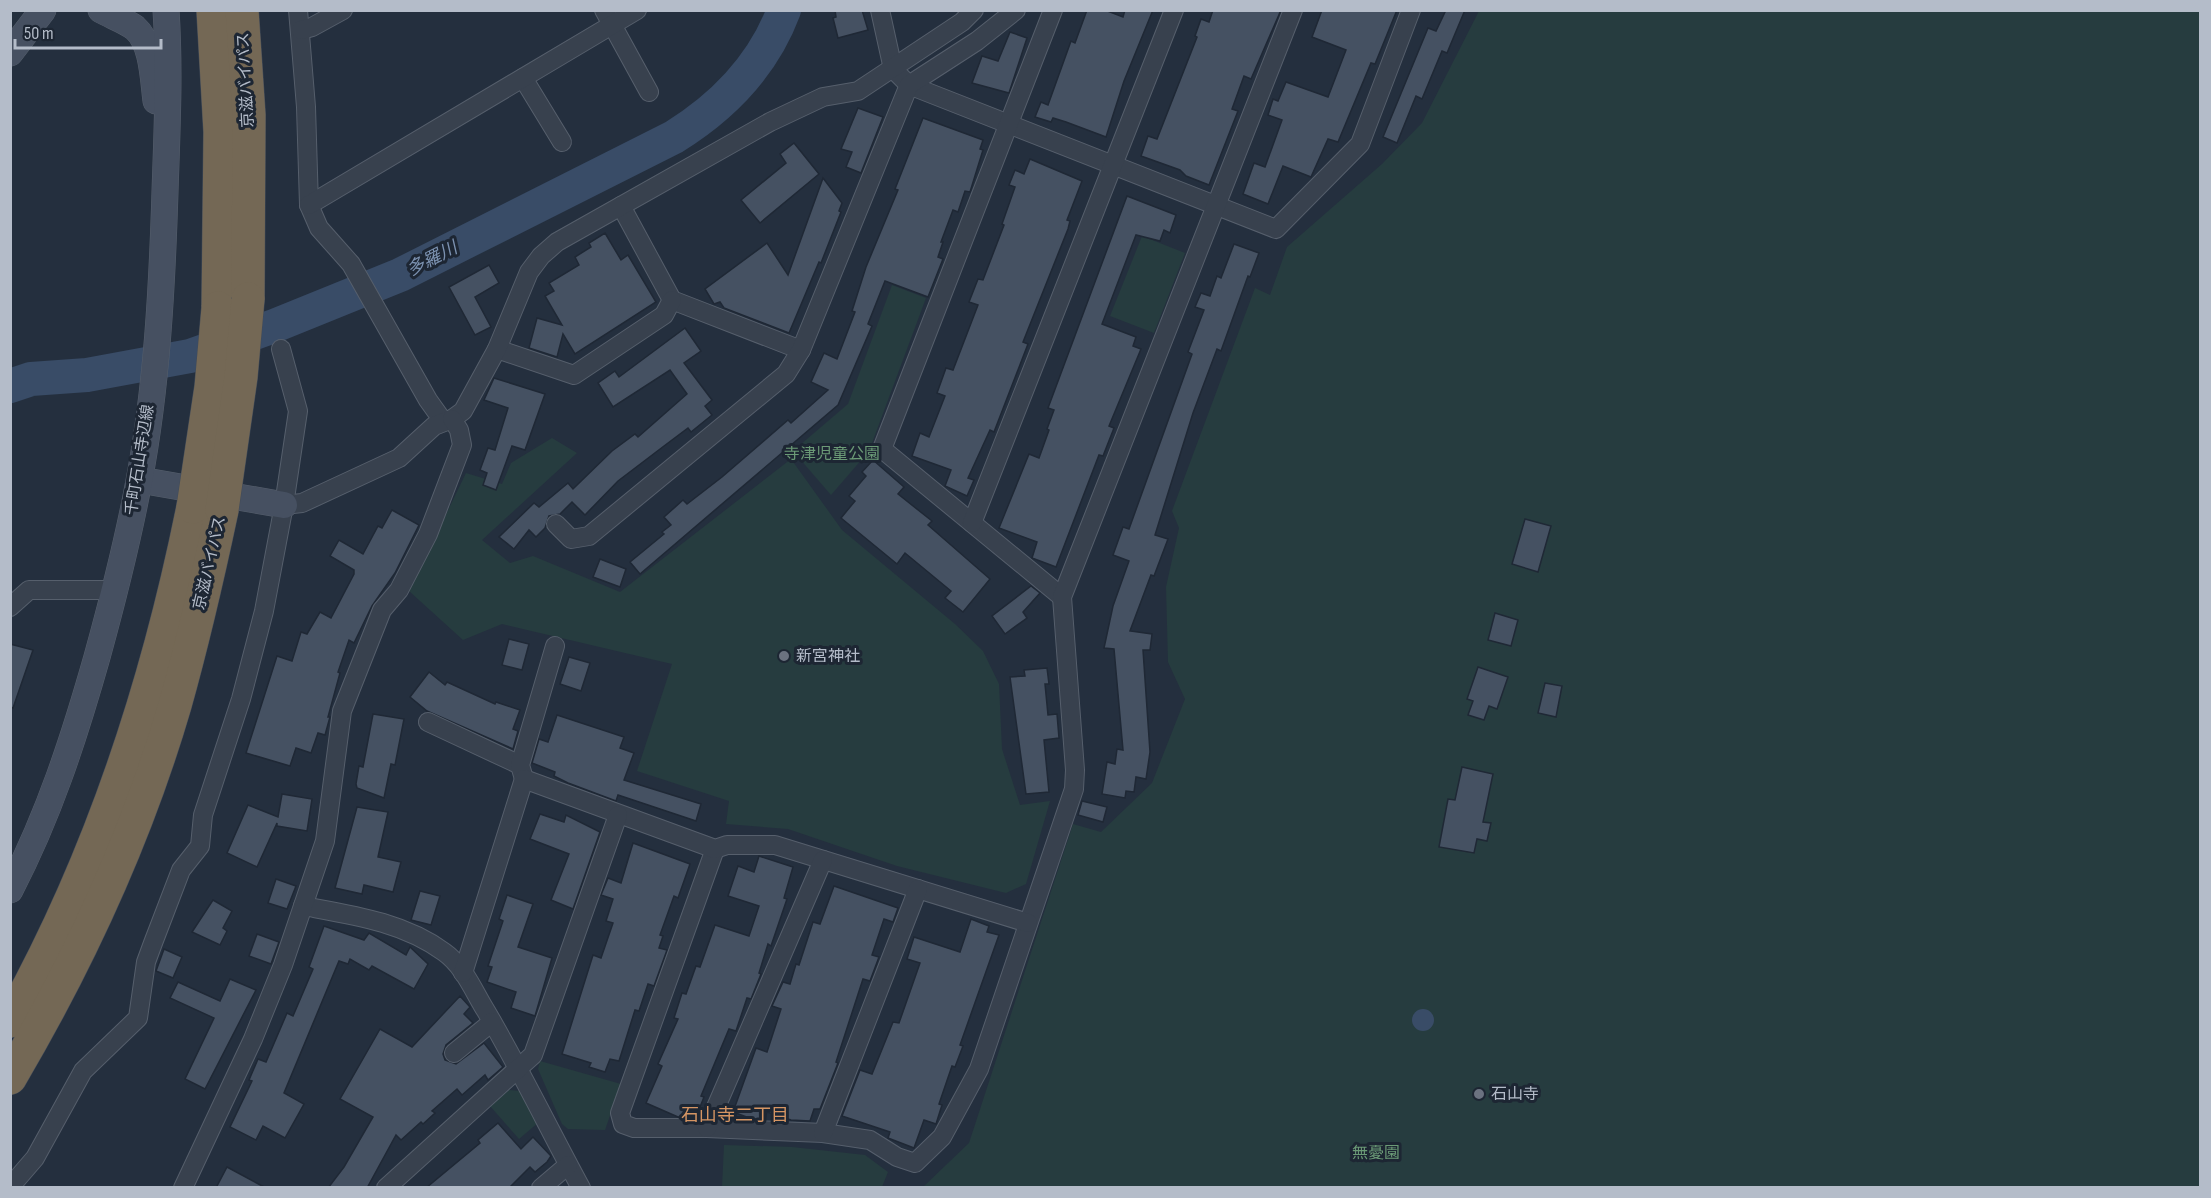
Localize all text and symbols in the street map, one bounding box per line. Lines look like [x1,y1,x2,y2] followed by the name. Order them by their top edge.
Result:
[15,12,160,50] scale bar
[24,23,54,44] text: 50 m
[234,32,258,128] street label: 京滋バイパス
[403,236,463,281] water label: 多羅川
[122,403,158,517] street label: 千町石山寺辺線
[784,445,880,464] park label: 寺津児童公園
[190,514,230,612] street label: 京滋バイパス
[796,647,860,666] place label: 新宮神社
[777,649,791,663] marker: 新宮神社
[1491,1085,1539,1104] place label: 石山寺
[1472,1087,1486,1101] marker: 石山寺
[681,1105,789,1126] district label: 石山寺二丁目
[1352,1144,1400,1163] park label: 無憂園

